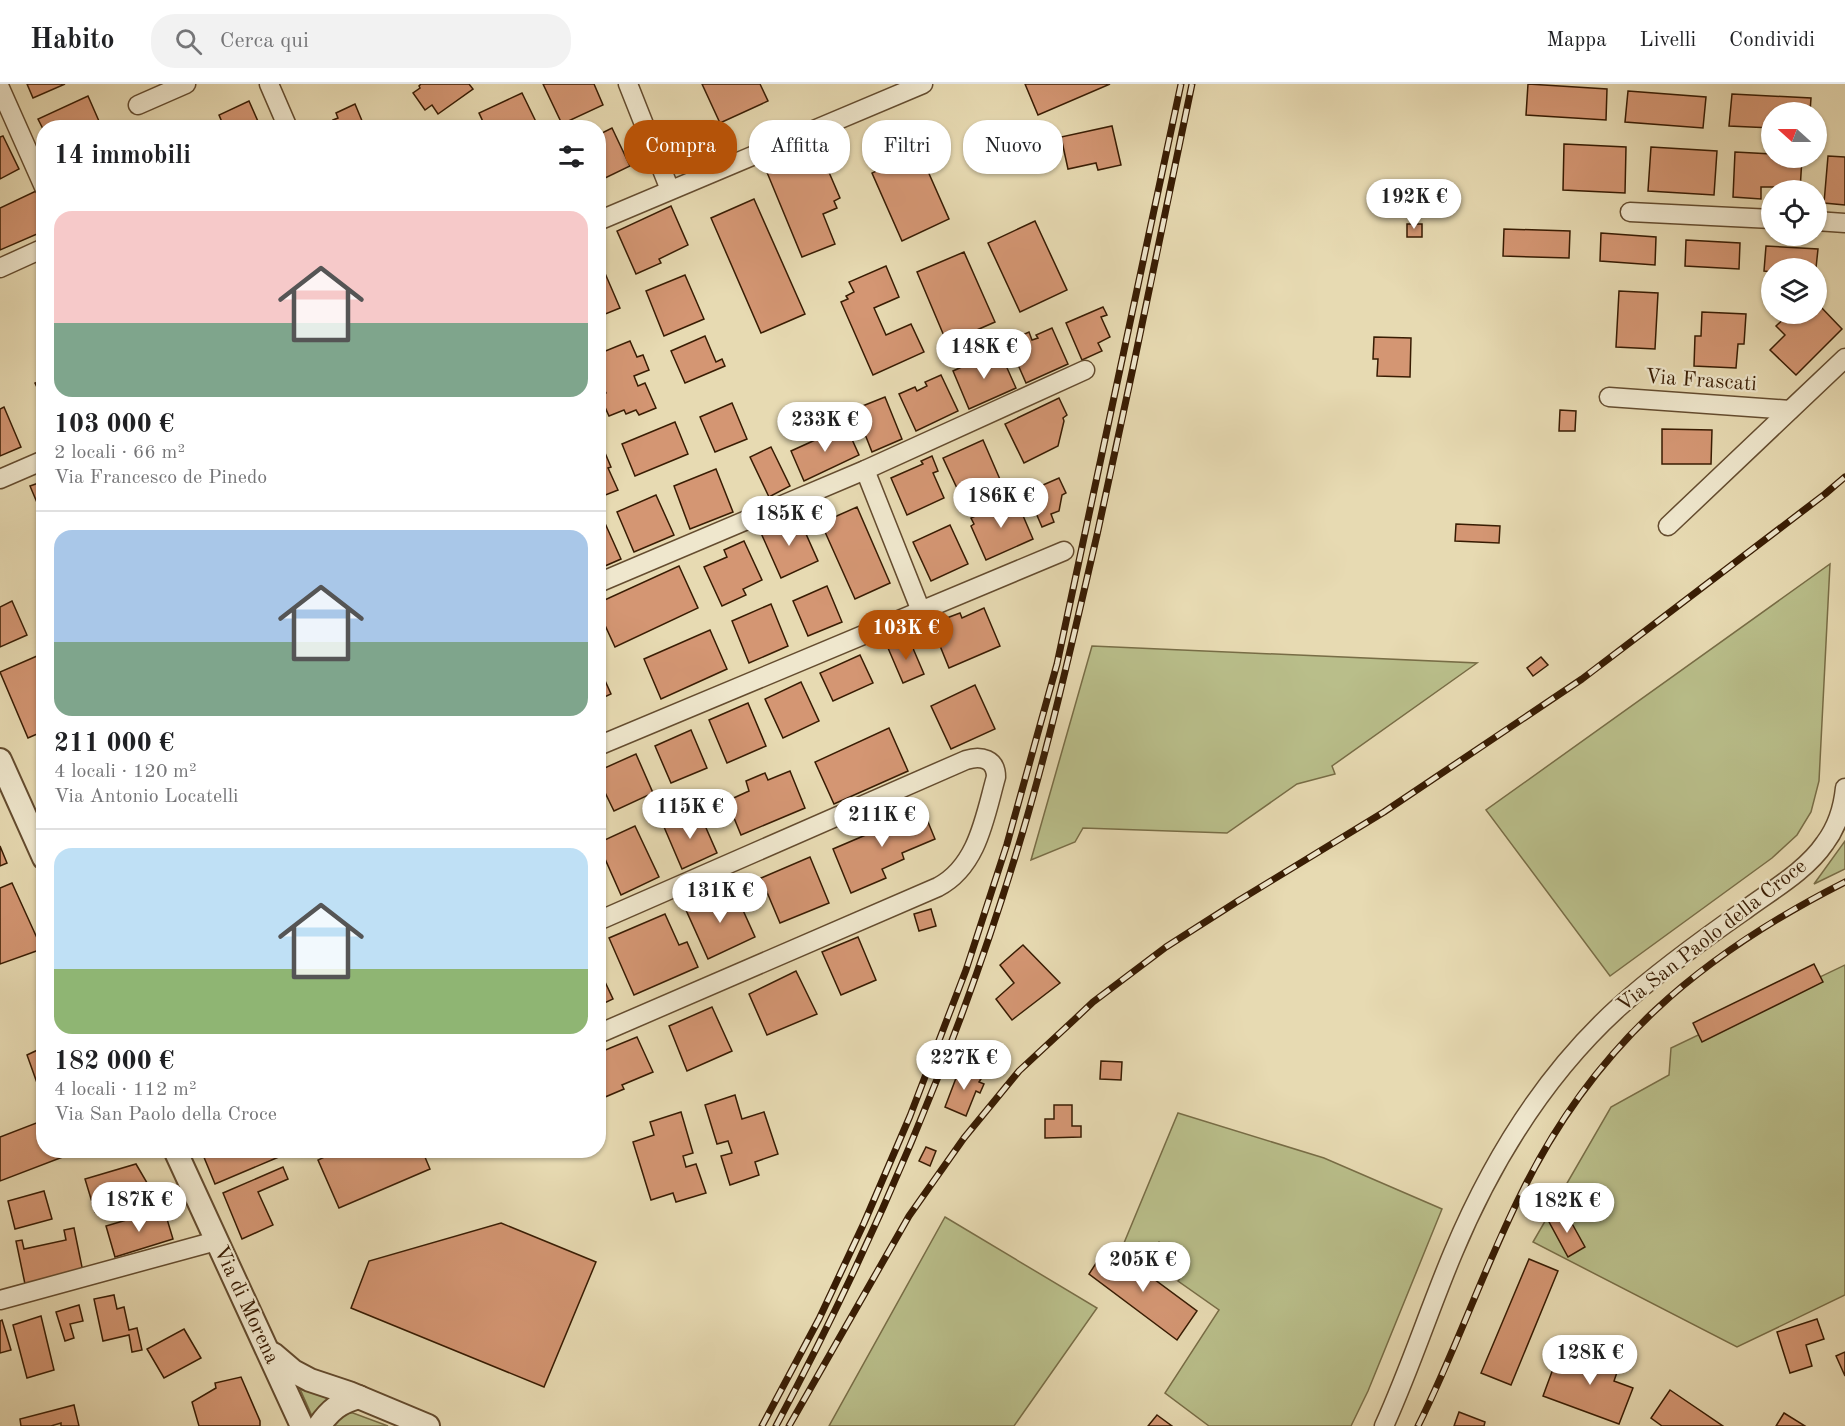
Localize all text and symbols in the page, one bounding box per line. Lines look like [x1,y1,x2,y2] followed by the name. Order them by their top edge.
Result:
[151,14,571,68] search box
[172,25,205,58] icon: search
[30,27,115,55] text: Habito
[220,30,309,52] text: Cerca qui
[1546,30,1607,51] text: Mappa
[1640,30,1696,51] text: Livelli
[1729,30,1815,51] text: Condividi
[1761,102,1827,168] north arrow
[1761,102,1827,324] map controls
[624,120,737,174] chip: Compra
[749,120,850,174] chip: Affitta
[862,120,951,174] chip: Filtri
[963,120,1063,174] chip: Nuovo
[555,140,588,173] icon: filters
[54,143,191,169] text: 14 immobili
[1365,179,1463,230] pin: 192K €
[1761,180,1827,246] button: locate
[1380,188,1448,208] text: 192K €
[267,250,375,358] icon: home
[1761,258,1827,324] button: layers
[935,329,1033,380] pin: 148K €
[950,338,1018,358] text: 148K €
[1644,367,1758,395] street label: Via Frascati
[776,402,874,453] pin: 233K €
[791,411,859,431] text: 233K €
[54,412,174,438] text: 103 000 €
[54,443,185,463] text: 2 locali · 66 m²
[54,468,267,488] text: Via Francesco de Pinedo
[952,478,1050,529] pin: 186K €
[967,487,1035,507] text: 186K €
[740,496,838,547] pin: 185K €
[755,505,823,525] text: 185K €
[267,569,375,677] icon: home
[857,610,955,661] pin: 103K €
[872,619,940,639] text: 103K €
[54,731,174,757] text: 211 000 €
[54,762,197,782] text: 4 locali · 120 m²
[54,787,238,807] text: Via Antonio Locatelli
[641,789,739,840] pin: 115K €
[833,797,931,848] pin: 211K €
[656,798,724,818] text: 115K €
[848,806,916,826] text: 211K €
[1613,856,1811,1016] street label: Via San Paolo della Croce
[671,873,769,924] pin: 131K €
[686,882,754,902] text: 131K €
[267,887,375,995] icon: home
[915,1040,1013,1091] pin: 227K €
[54,1049,174,1075] text: 182 000 €
[930,1049,998,1069] text: 227K €
[54,1080,197,1100] text: 4 locali · 112 m²
[54,1105,277,1125] text: Via San Paolo della Croce
[90,1182,188,1233] pin: 187K €
[1518,1183,1616,1234] pin: 182K €
[105,1191,173,1211] text: 187K €
[1533,1192,1601,1212] text: 182K €
[1094,1242,1192,1293] pin: 205K €
[209,1243,283,1367] street label: Via di Morena
[1109,1251,1177,1271] text: 205K €
[1541,1335,1639,1386] pin: 128K €
[1556,1344,1624,1364] text: 128K €

